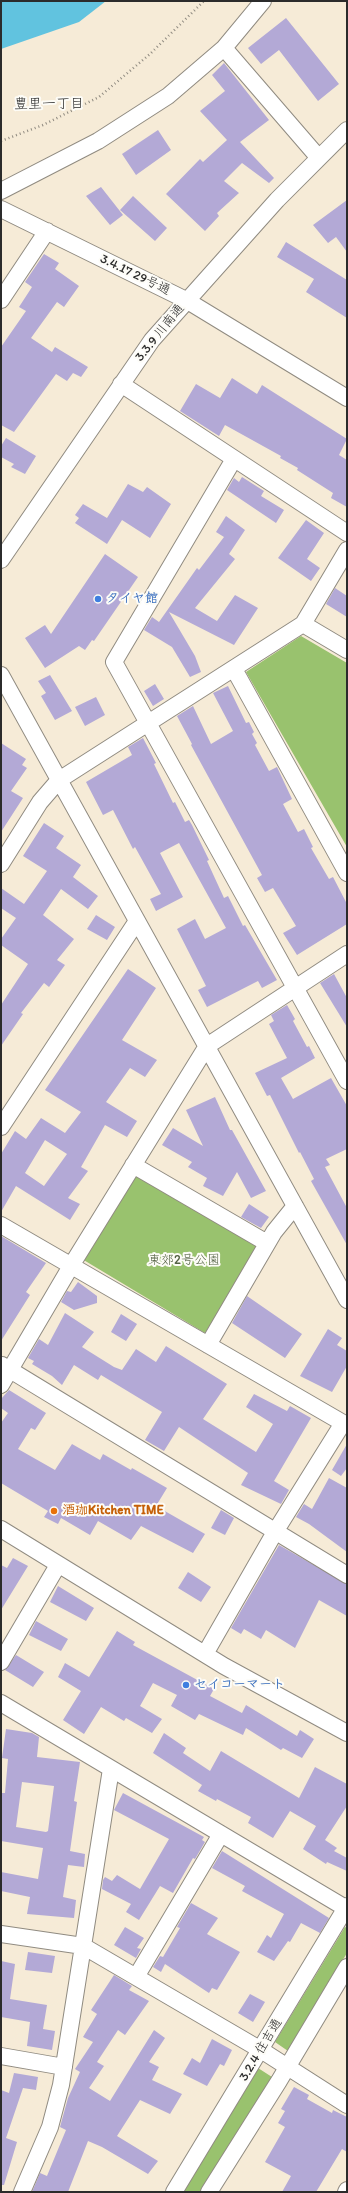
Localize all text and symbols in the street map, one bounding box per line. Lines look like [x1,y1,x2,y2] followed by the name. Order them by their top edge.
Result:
[14,96,84,112] district label: 豊里一丁目
[97,251,173,299] street label: 3.4.17 29号通
[132,301,188,365] street label: 3.3.9 川南通
[106,591,158,607] place label: タイヤ館
[93,594,103,604] marker: タイヤ館
[148,1253,220,1269] park label: 東郊2号公園
[62,1503,164,1519] place label: 酒珈Kitchen TIME
[49,1506,59,1516] marker: 酒珈Kitchen TIME
[194,1677,285,1693] place label: セイコーマート
[181,1680,191,1690] marker: セイコーマート
[236,2016,286,2084] street label: 3.2.4 住吉通

